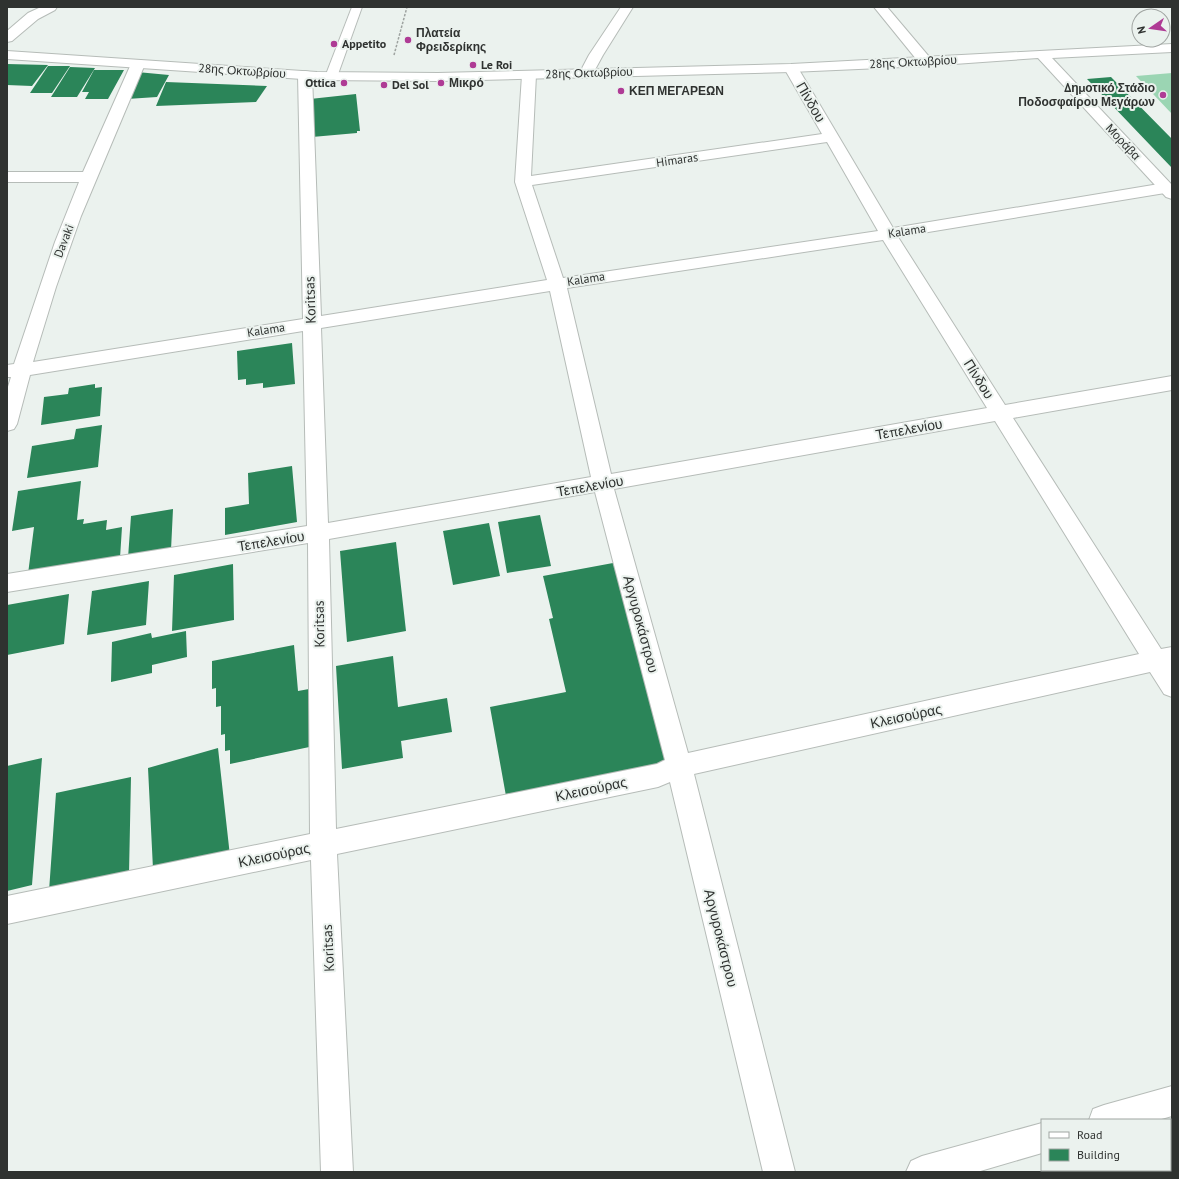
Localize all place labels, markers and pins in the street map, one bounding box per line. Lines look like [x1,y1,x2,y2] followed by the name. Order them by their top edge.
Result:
[416,25,486,54] place label: Πλατεία Φρειδερίκης
[403,35,413,45] marker: Πλατεία Φρειδερίκης
[342,36,387,51] place label: Appetito
[329,39,339,49] marker: Appetito
[481,57,512,72] place label: Le Roi
[468,60,478,70] marker: Le Roi
[305,75,336,90] place label: Ottica
[449,75,484,90] place label: Μικρό
[392,77,429,92] place label: Del Sol
[339,78,349,88] marker: Ottica
[436,78,446,88] marker: Μικρό
[379,80,389,90] marker: Del Sol
[1018,80,1155,109] place label: Δημοτικό Στάδιο Ποδοσφαίρου Μεγάρων
[629,83,724,98] place label: ΚΕΠ ΜΕΓΑΡΕΩΝ
[616,86,626,96] marker: ΚΕΠ ΜΕΓΑΡΕΩΝ
[1158,90,1168,100] marker: Δημοτικό Στάδιο Ποδοσφαίρου Μεγάρων

